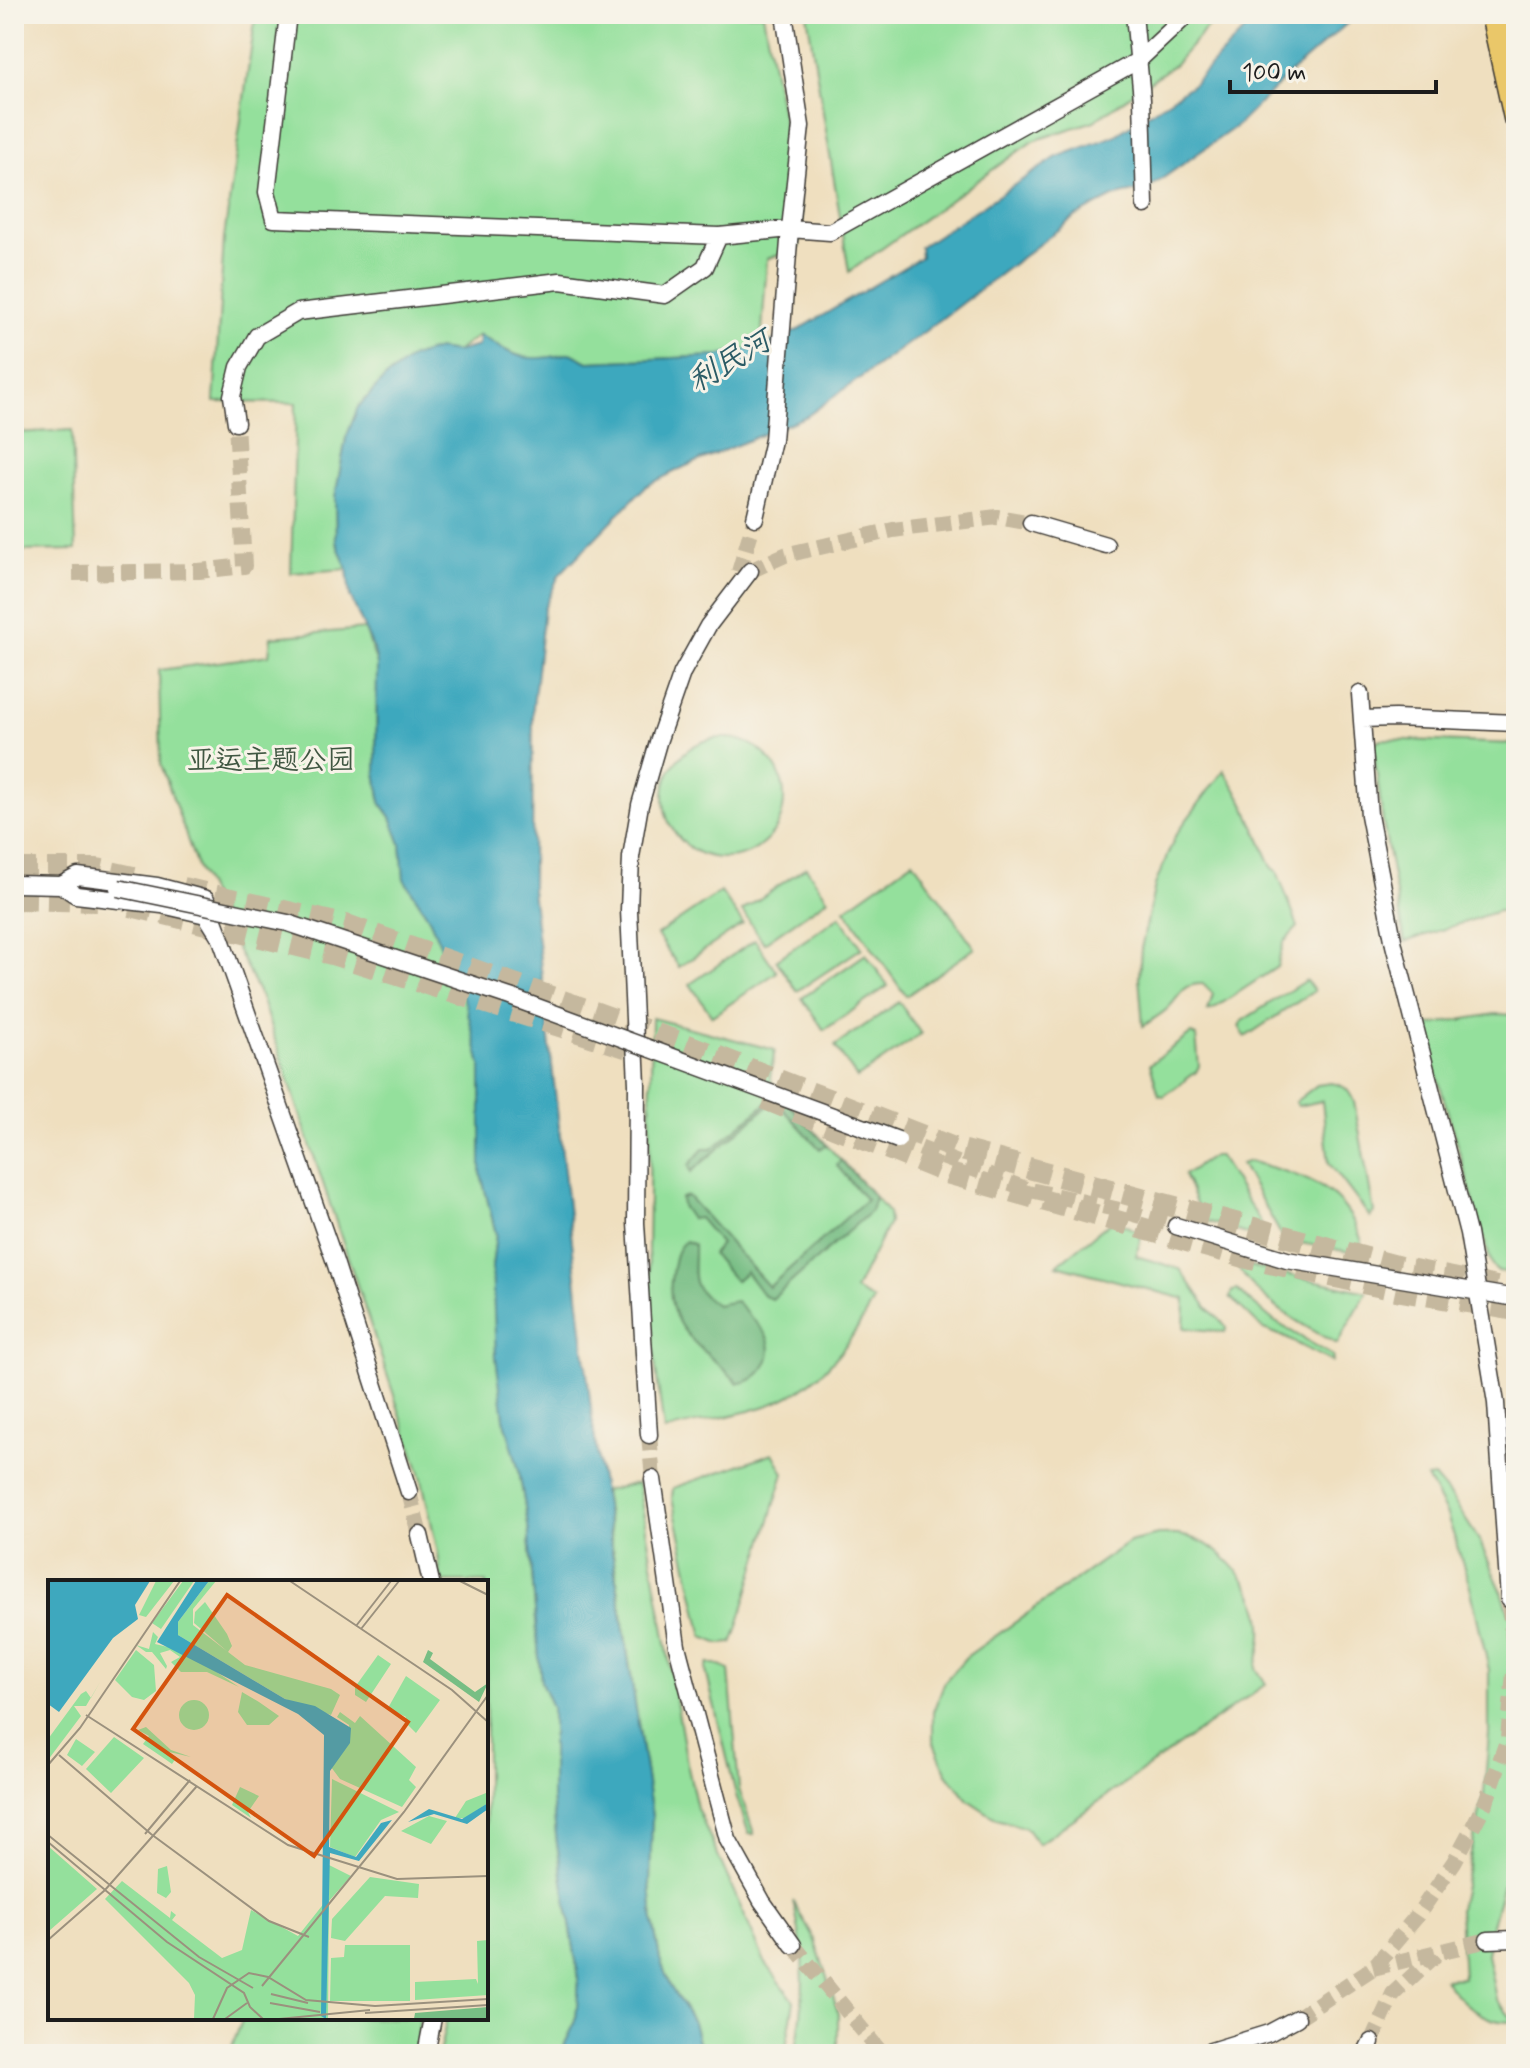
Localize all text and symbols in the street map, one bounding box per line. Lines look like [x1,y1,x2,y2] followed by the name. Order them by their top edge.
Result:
[1230,44,1436,94] scale bar
[1242,58,1306,89] text: 100 m
[681,320,783,402] water label: 利民河
[187,743,355,780] park label: 亚运主题公园
[48,1580,488,2020] inset map

